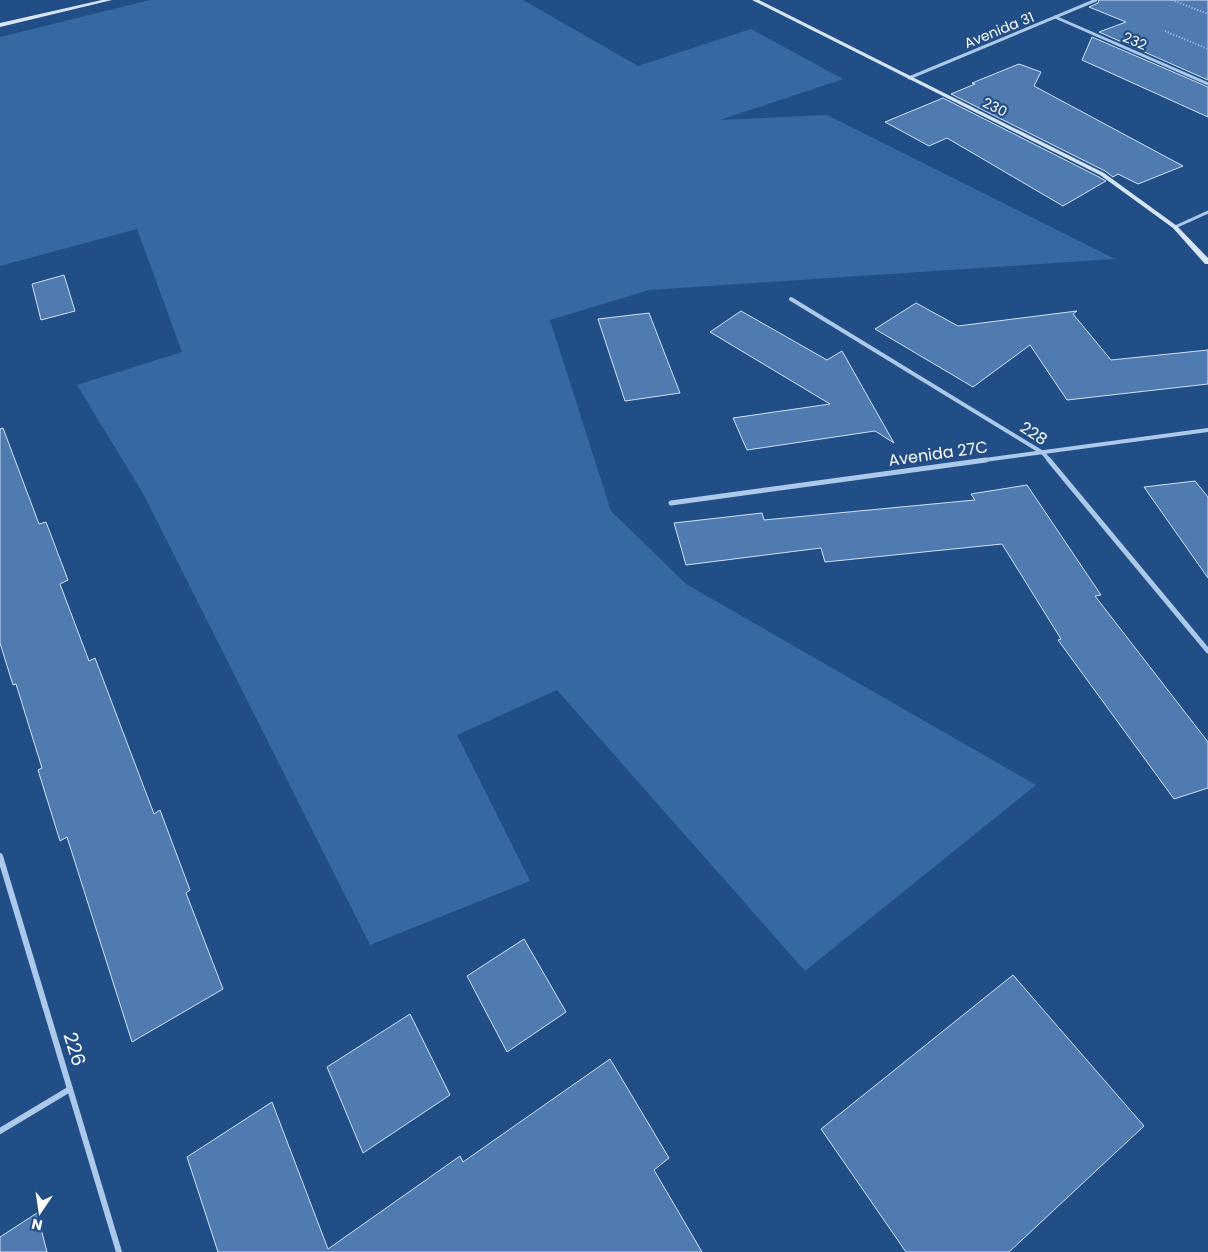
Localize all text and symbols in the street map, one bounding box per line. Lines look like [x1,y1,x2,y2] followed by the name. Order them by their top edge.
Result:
[961,7,1037,53] street label: Avenida 31
[1120,27,1150,55] street label: 232
[979,93,1011,121] street label: 230
[1016,416,1052,451] street label: 228
[887,435,989,472] street label: Avenida 27C
[57,1029,92,1069] street label: 226
[15,1187,65,1237] north arrow
[30,1214,44,1236] text: N

